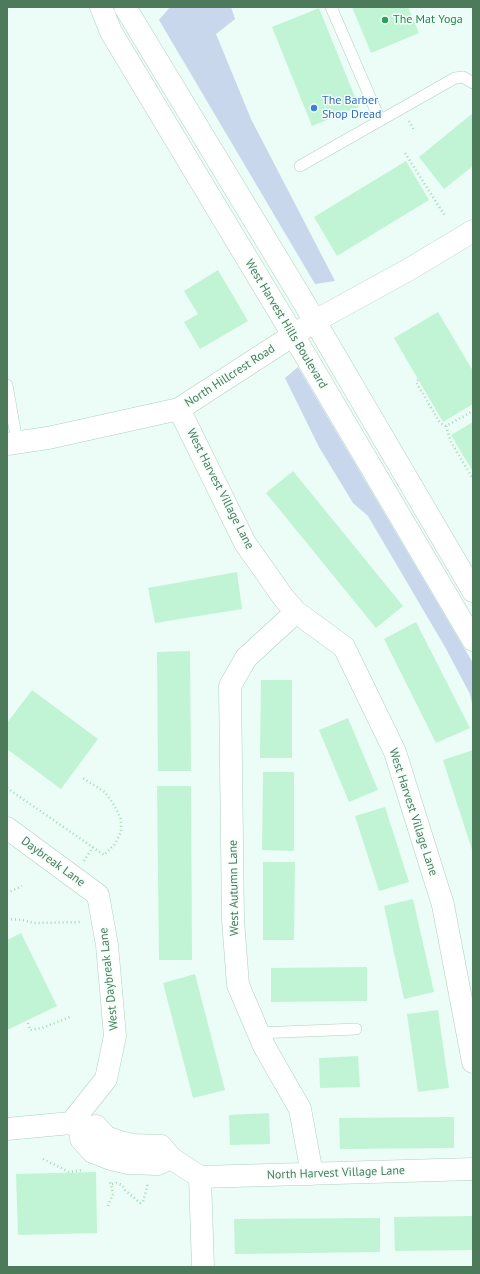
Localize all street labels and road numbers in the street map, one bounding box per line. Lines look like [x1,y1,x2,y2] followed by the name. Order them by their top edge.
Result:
[242,257,330,391] street label: West Harvest Hills Boulevard
[182,342,278,410] street label: North Hillcrest Road
[183,426,257,552] street label: West Harvest Village Lane
[386,746,440,878] street label: West Harvest Village Lane
[18,834,88,890] street label: Daybreak Lane
[226,840,242,936] street label: West Autumn Lane
[96,927,122,1031] street label: West Daybreak Lane
[267,1163,405,1183] street label: North Harvest Village Lane

